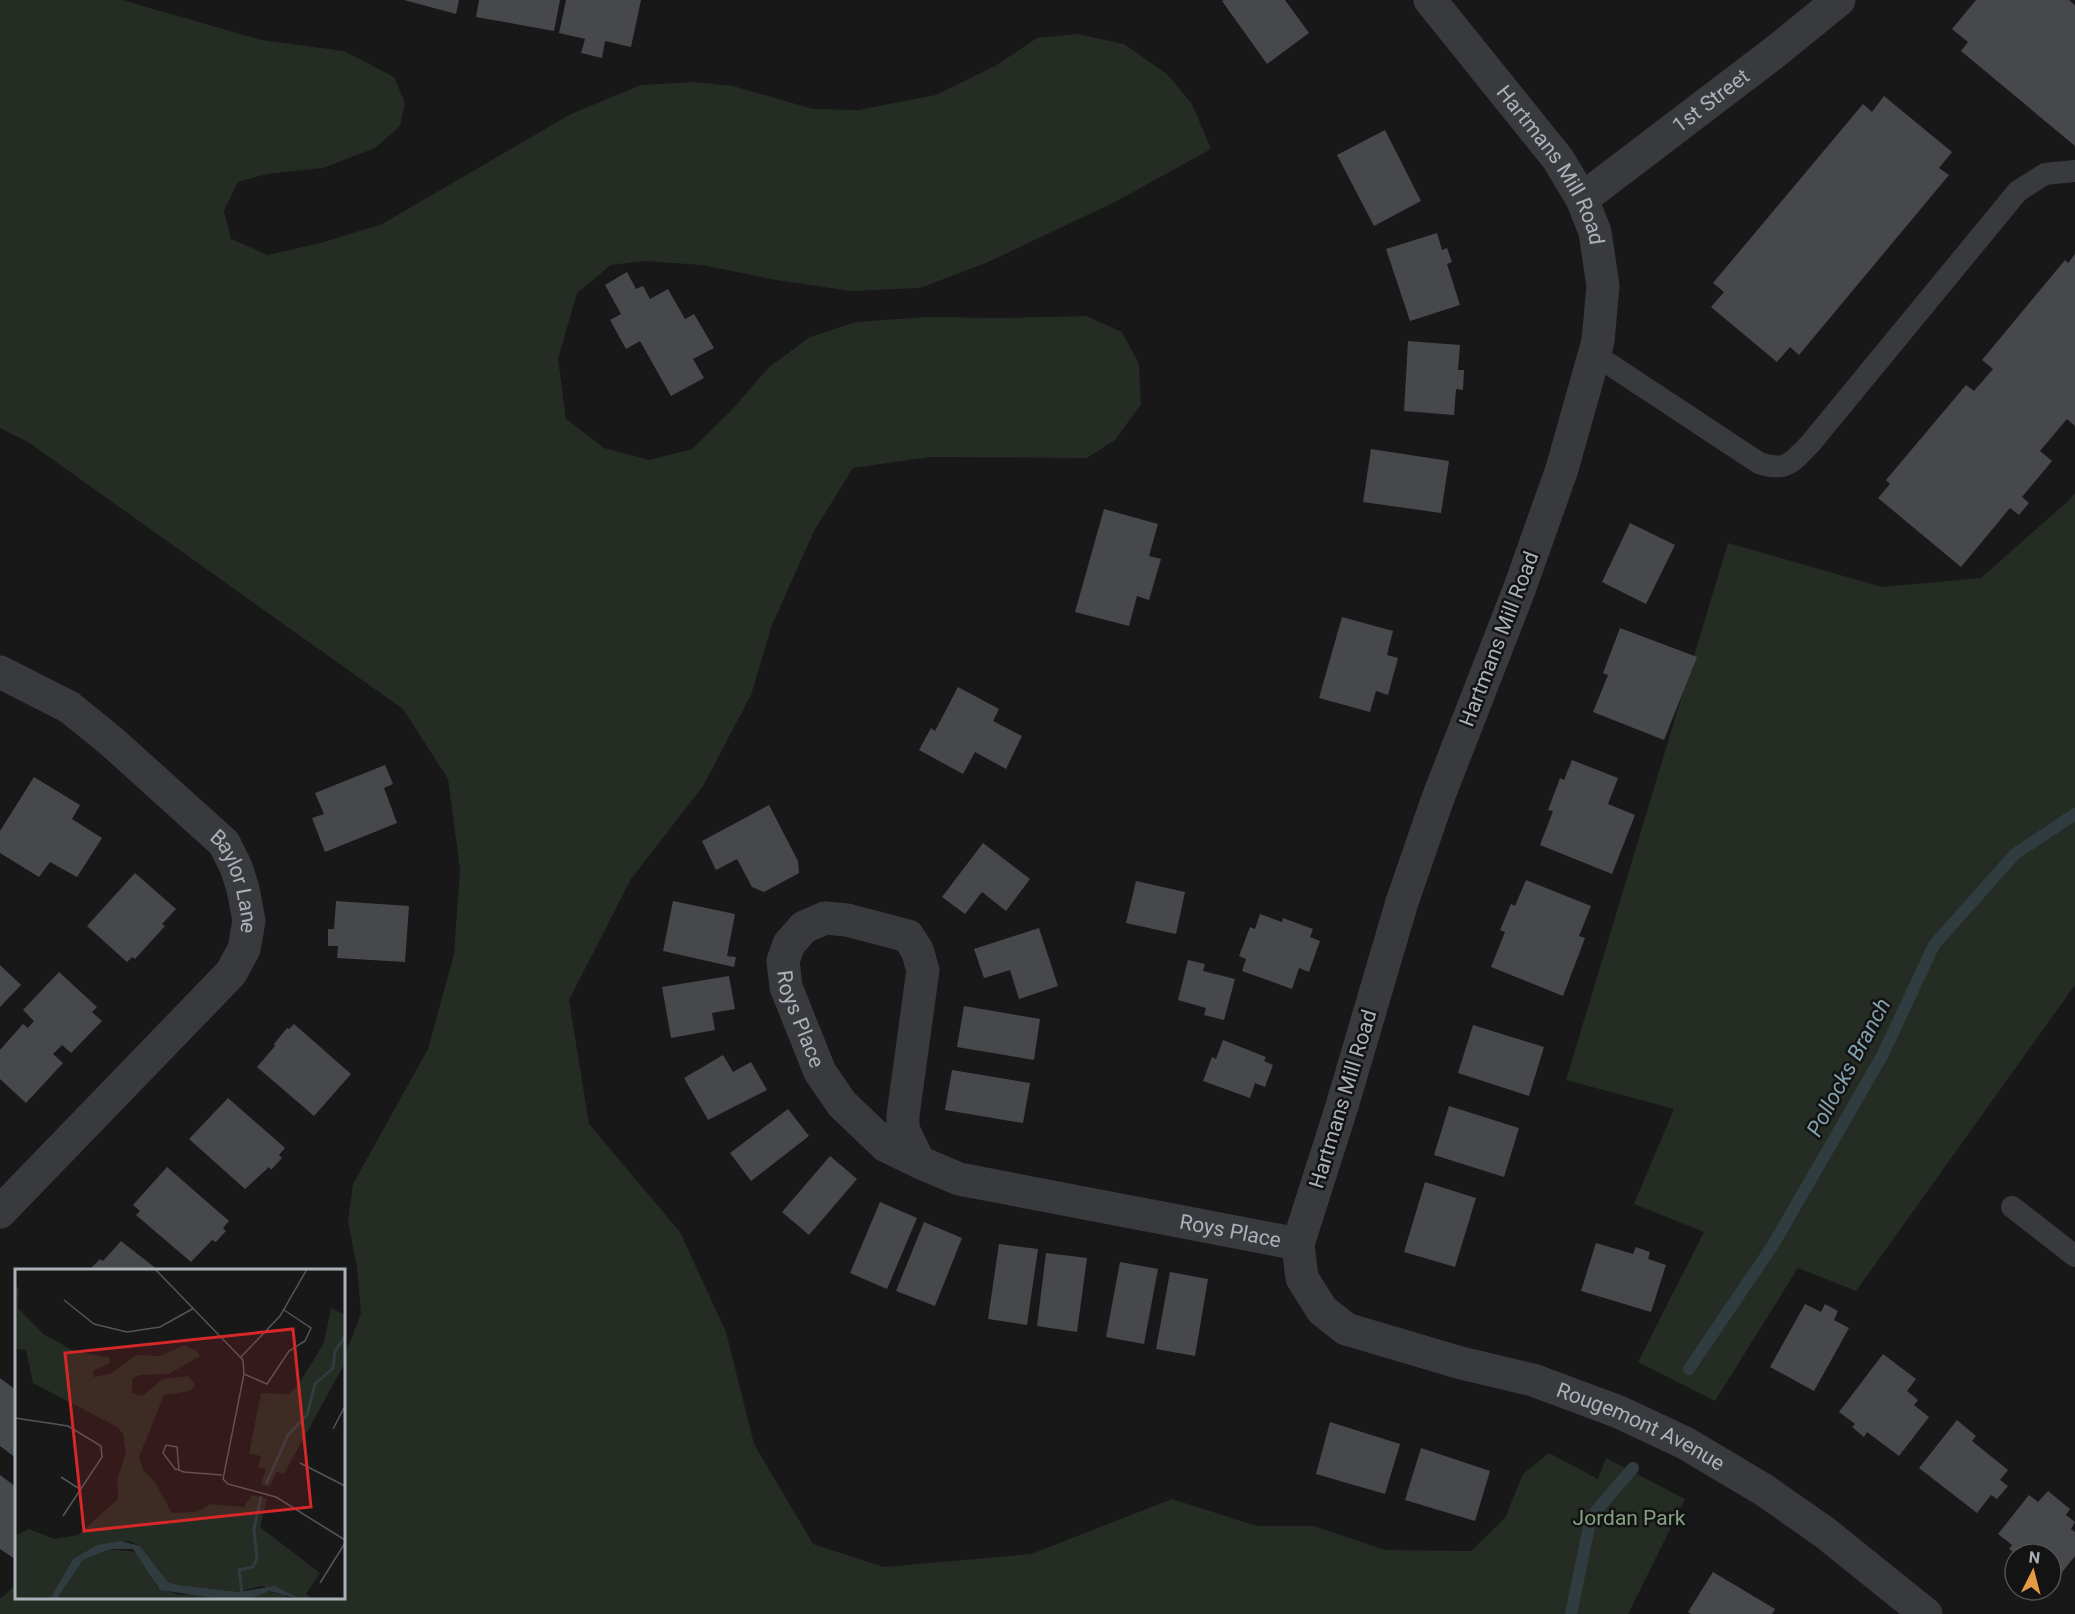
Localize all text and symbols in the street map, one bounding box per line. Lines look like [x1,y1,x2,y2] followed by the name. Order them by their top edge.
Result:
[1668,64,1754,138] street label: 1st Street
[1492,81,1609,246] street label: Hartmans Mill Road
[1455,548,1543,730] street label: Hartmans Mill Road
[205,825,261,935] street label: Baylor Lane
[772,969,829,1071] street label: Roys Place
[1802,994,1895,1141] water label: Pollocks Branch
[1304,1007,1382,1191] street label: Hartmans Mill Road
[1178,1210,1283,1252] street label: Roys Place
[15,1269,345,1599] inset map
[1553,1378,1729,1476] street label: Rougemont Avenue
[1573,1506,1686,1530] park label: Jordan Park
[2003,1542,2063,1602] north arrow
[2028,1548,2041,1568] text: N

